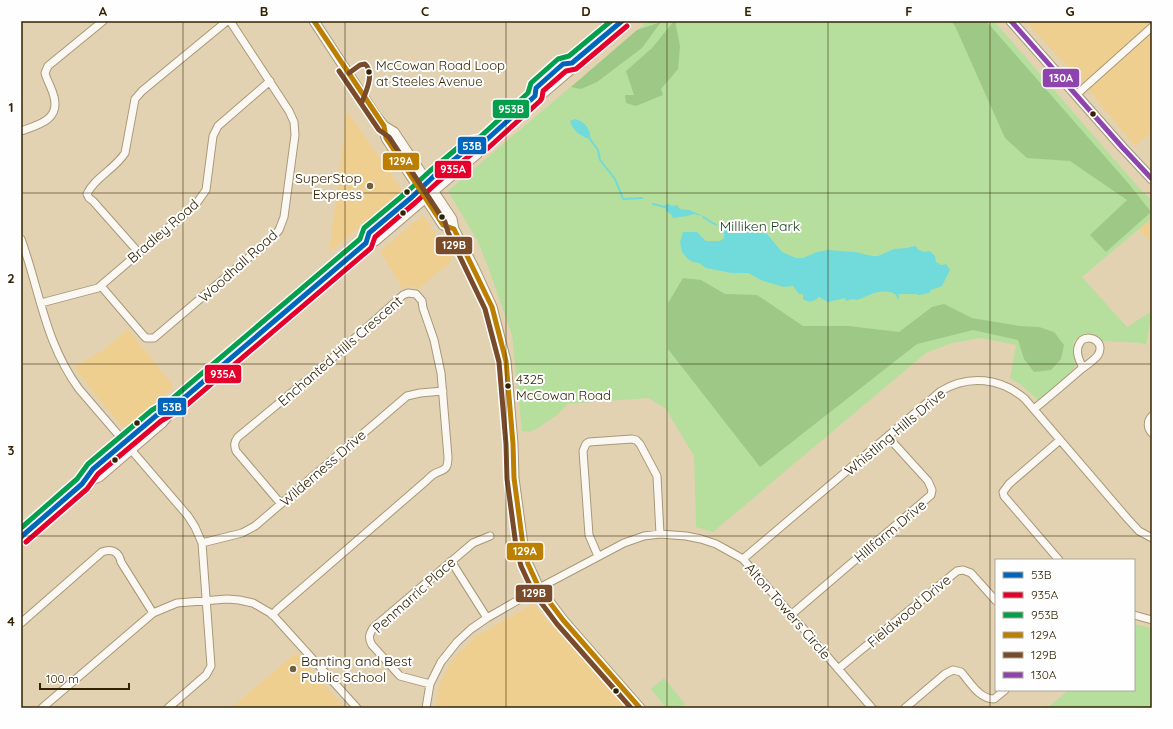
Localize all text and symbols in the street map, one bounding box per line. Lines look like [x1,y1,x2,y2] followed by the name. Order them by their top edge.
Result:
[99,3,108,19] text: A
[260,3,268,19] text: B
[421,3,429,19] text: C
[581,3,591,19] text: D
[744,3,752,19] text: E
[905,3,913,19] text: F
[1065,3,1075,19] text: G
[376,57,505,89] place label: McCowan Road Loop at Steeles Avenue
[364,67,374,77] marker: McCowan Road Loop at Steeles Avenue
[1042,68,1080,88] line badge: 130A
[1049,71,1073,85] text: 130A
[8,99,14,115] text: 1
[492,99,530,119] line badge: 953B
[498,102,524,116] text: 953B
[1088,109,1098,119] unlabelled marker
[457,136,487,155] line badge: 53B
[462,139,482,153] text: 53B
[382,152,420,171] line badge: 129A
[389,154,413,168] text: 129A
[434,160,472,179] line badge: 935A
[440,162,466,176] text: 935A
[295,169,362,203] place label: SuperStop Express
[365,181,375,191] marker: SuperStop Express
[402,187,412,197] unlabelled marker
[124,195,202,267] street label: Bradley Road
[398,208,408,218] unlabelled marker
[437,212,447,222] unlabelled marker
[720,217,800,235] park label: Milliken Park
[195,226,281,306] street label: Woodhall Road
[435,236,473,255] line badge: 129B
[442,238,466,252] text: 129B
[7,270,15,286] text: 2
[274,292,406,410] street label: Enchanted Hills Crescent
[204,364,242,384] line badge: 935A
[210,367,236,381] text: 935A
[516,371,611,403] place label: 4325 McCowan Road
[503,381,513,391] marker: 4325 McCowan Road
[841,384,949,479] street label: Whistling Hills Drive
[157,397,187,416] line badge: 53B
[162,400,182,414] text: 53B
[132,418,142,428] unlabelled marker
[276,426,370,510] street label: Wilderness Drive
[8,442,15,458] text: 3
[110,455,120,465] unlabelled marker
[850,496,930,566] street label: Hillfarm Drive
[506,542,544,561] line badge: 129A
[513,544,537,558] text: 129A
[369,553,459,637] street label: Penmarric Place
[741,559,835,663] street label: Alton Towers Circle
[995,559,1135,691] legend
[1031,567,1052,582] text: 53B
[863,571,955,651] street label: Fieldwood Drive
[515,584,553,603] line badge: 129B
[522,586,546,600] text: 129B
[1031,587,1059,602] text: 935A
[1031,607,1059,622] text: 953B
[7,613,15,629] text: 4
[1031,627,1057,642] text: 129A
[1031,647,1057,662] text: 129B
[301,652,413,686] place label: Banting and Best Public School
[288,664,298,674] marker: Banting and Best Public School
[40,665,129,691] scale bar
[1031,667,1057,682] text: 130A
[46,671,79,686] text: 100 m
[611,686,621,696] unlabelled marker

